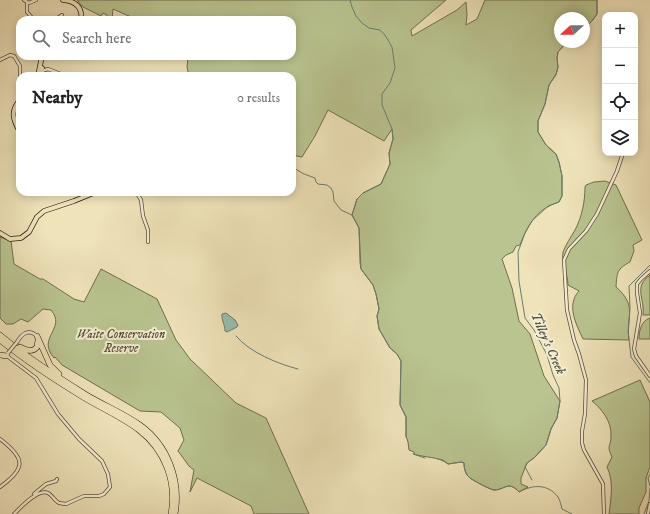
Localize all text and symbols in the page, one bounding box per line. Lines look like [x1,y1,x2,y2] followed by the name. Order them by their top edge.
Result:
[554,12,590,48] north arrow
[602,12,638,156] map controls
[602,12,638,48] button: +
[16,16,296,60] search box
[30,27,52,49] icon: search
[62,29,131,48] text: Search here
[602,48,638,84] button: −
[602,84,638,120] button: locate
[32,87,82,109] text: Nearby
[237,90,280,106] text: 0 results
[602,120,638,156] button: layers
[527,310,569,377] water label: Tilley's Creek
[77,327,165,356] park label: Waite Conservation Reserve

